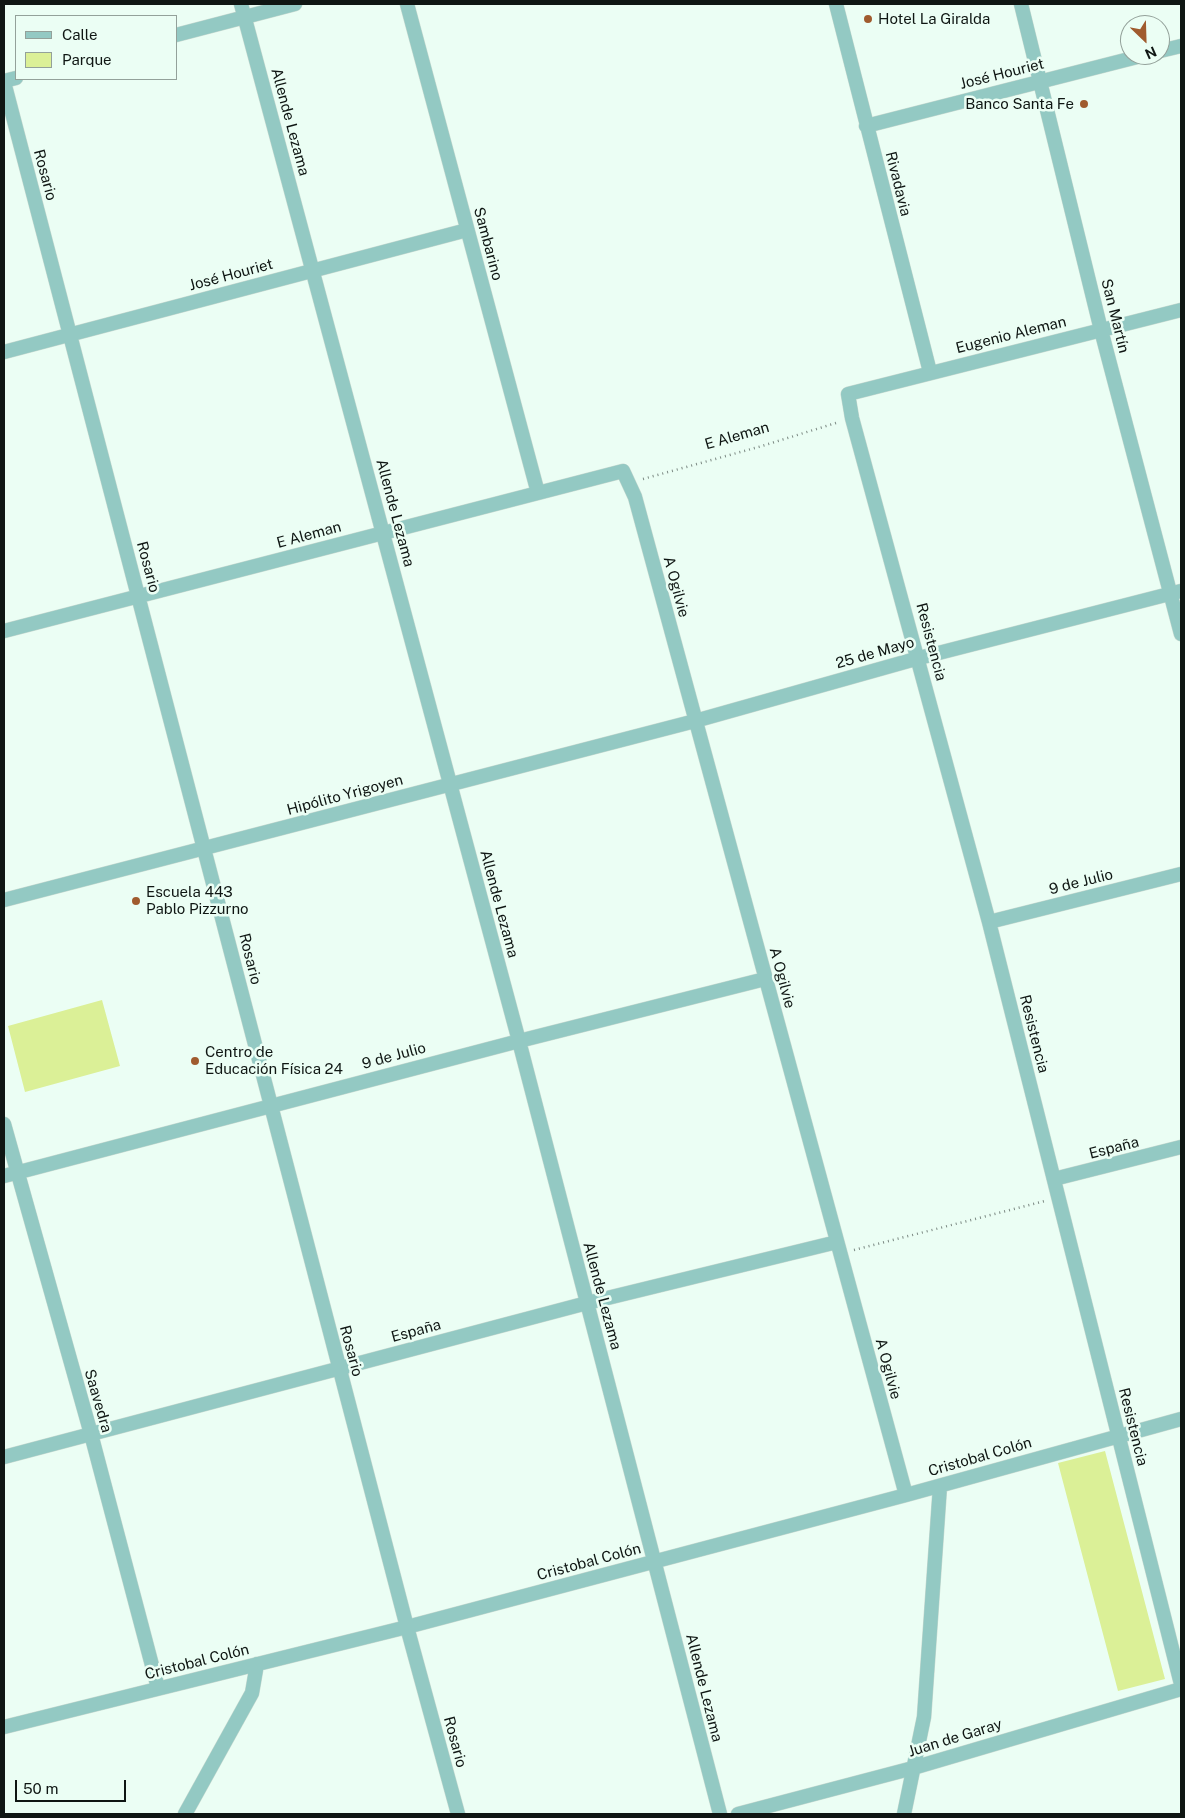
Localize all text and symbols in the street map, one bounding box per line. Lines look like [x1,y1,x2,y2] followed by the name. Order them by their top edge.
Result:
[878,10,990,28] place label: Hotel La Giralda
[862,13,874,25] marker: Hotel La Giralda
[15,15,178,80] legend
[1120,15,1170,65] north arrow
[62,26,98,43] text: Calle
[1142,43,1159,62] text: N
[62,51,112,68] text: Parque
[958,55,1046,93] street label: José Houriet
[267,66,313,178] street label: Allende Lezama
[965,95,1074,113] place label: Banco Santa Fe
[1078,98,1090,110] marker: Banco Santa Fe
[30,147,60,203] street label: Rosario
[881,150,915,218] street label: Rivadavia
[470,205,506,283] street label: Sambarino
[187,255,275,295] street label: José Houriet
[1097,277,1133,355] street label: San Martín
[954,313,1068,357] street label: Eugenio Aleman
[703,418,771,454] street label: E Aleman
[372,457,418,569] street label: Allende Lezama
[275,518,343,552] street label: E Aleman
[133,539,163,595] street label: Rosario
[659,555,693,619] street label: A Ogilvie
[912,601,950,683] street label: Resistencia
[834,633,916,673] street label: 25 de Mayo
[285,771,405,819] street label: Hipólito Yrigoyen
[476,848,522,960] street label: Allende Lezama
[1047,865,1115,899] street label: 9 de Julio
[146,883,249,918] place label: Escuela 443 Pablo Pizzurno
[130,895,142,907] marker: Escuela 443 Pablo Pizzurno
[235,931,265,987] street label: Rosario
[765,946,799,1010] street label: A Ogilvie
[1016,993,1052,1075] street label: Resistencia
[360,1039,428,1073] street label: 9 de Julio
[205,1043,343,1078] place label: Centro de Educación Física 24
[189,1055,201,1067] marker: Centro de Educación Física 24
[1087,1133,1141,1163] street label: España
[579,1240,625,1352] street label: Allende Lezama
[389,1316,443,1346] street label: España
[336,1323,366,1379] street label: Rosario
[871,1337,905,1401] street label: A Ogilvie
[80,1367,116,1435] street label: Saavedra
[1115,1386,1151,1468] street label: Resistencia
[926,1434,1034,1480] street label: Cristobal Colón
[535,1539,643,1585] street label: Cristobal Colón
[682,1632,726,1744] street label: Allende Lezama
[143,1640,251,1684] street label: Cristobal Colón
[440,1714,470,1770] street label: Rosario
[906,1715,1004,1761] street label: Juan de Garay
[18,1770,129,1802] scale bar
[23,1780,58,1797] text: 50 m

